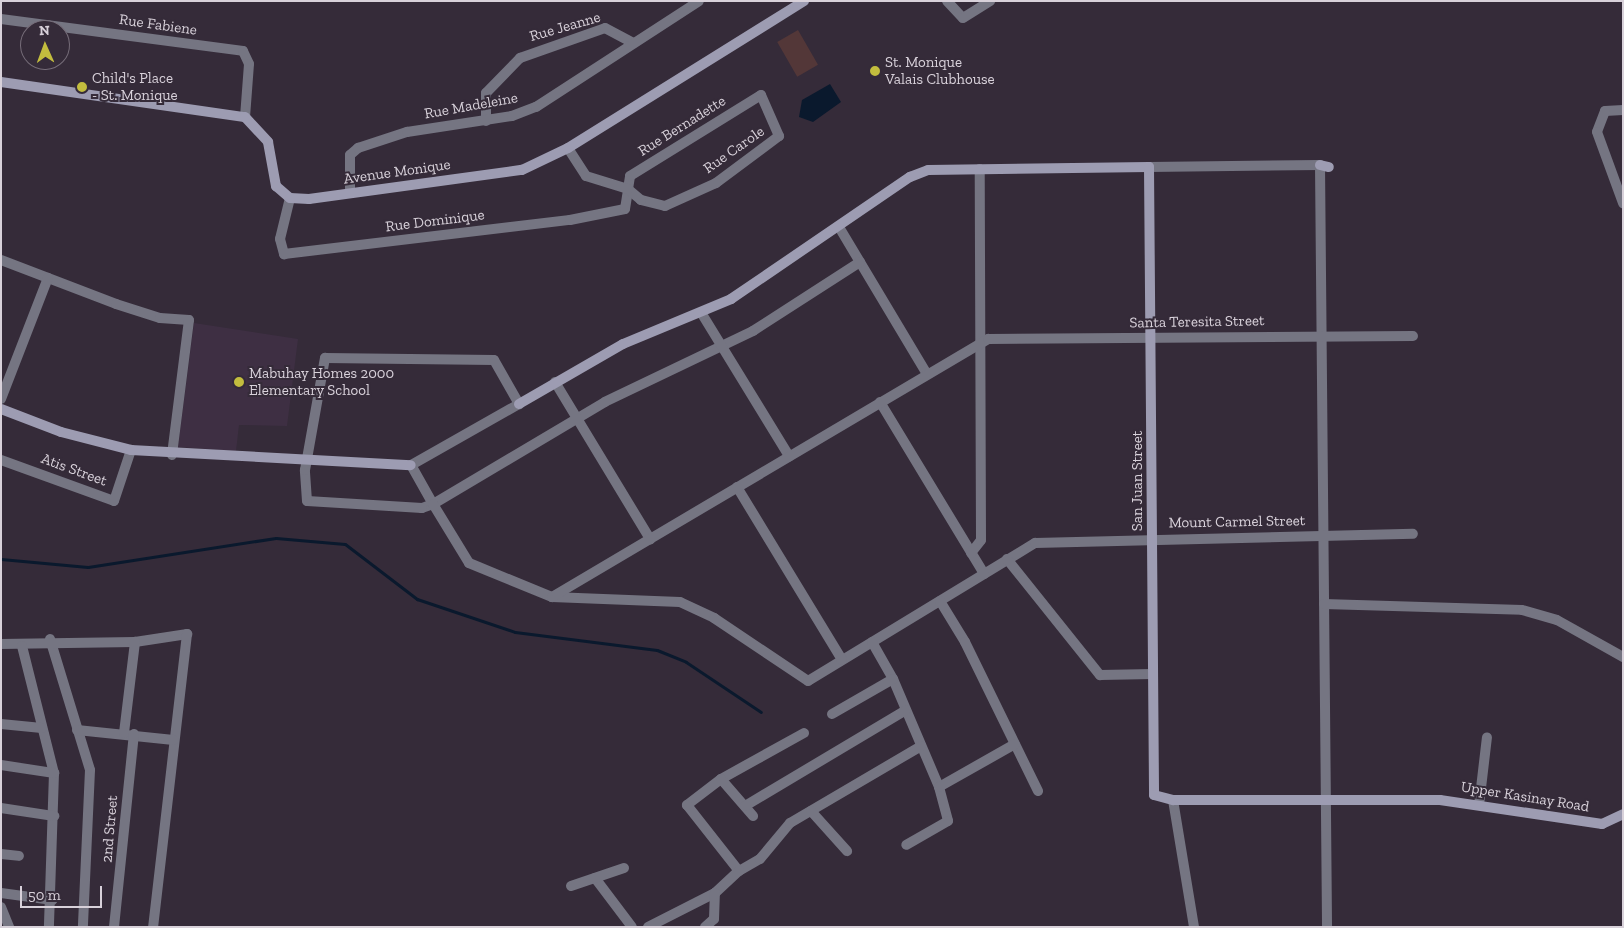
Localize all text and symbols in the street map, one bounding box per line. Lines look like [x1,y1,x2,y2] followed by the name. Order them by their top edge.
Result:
[527,8,603,46] street label: Rue Jeanne
[118,11,198,39] street label: Rue Fabiene
[20,20,70,70] north arrow
[39,22,50,39] text: N
[885,53,995,88] place label: St. Monique Valais Clubhouse
[869,65,881,77] marker: St. Monique Valais Clubhouse
[92,69,178,104] place label: Child's Place - St. Monique
[76,81,88,93] marker: Child's Place - St. Monique
[423,89,519,123] street label: Rue Madeleine
[635,92,729,160] street label: Rue Bernadette
[700,123,768,177] street label: Rue Carole
[342,156,452,188] street label: Avenue Monique
[384,206,486,236] street label: Rue Dominique
[1129,312,1265,332] street label: Santa Teresita Street
[249,364,394,399] place label: Mabuhay Homes 2000 Elementary School
[233,376,245,388] marker: Mabuhay Homes 2000 Elementary School
[1129,431,1147,531] street label: San Juan Street
[39,450,109,490] street label: Atis Street
[1168,512,1306,532] street label: Mount Carmel Street
[1459,778,1591,816] street label: Upper Kasinay Road
[98,795,122,863] street label: 2nd Street
[22,876,105,908] scale bar
[28,886,61,904] text: 50 m

